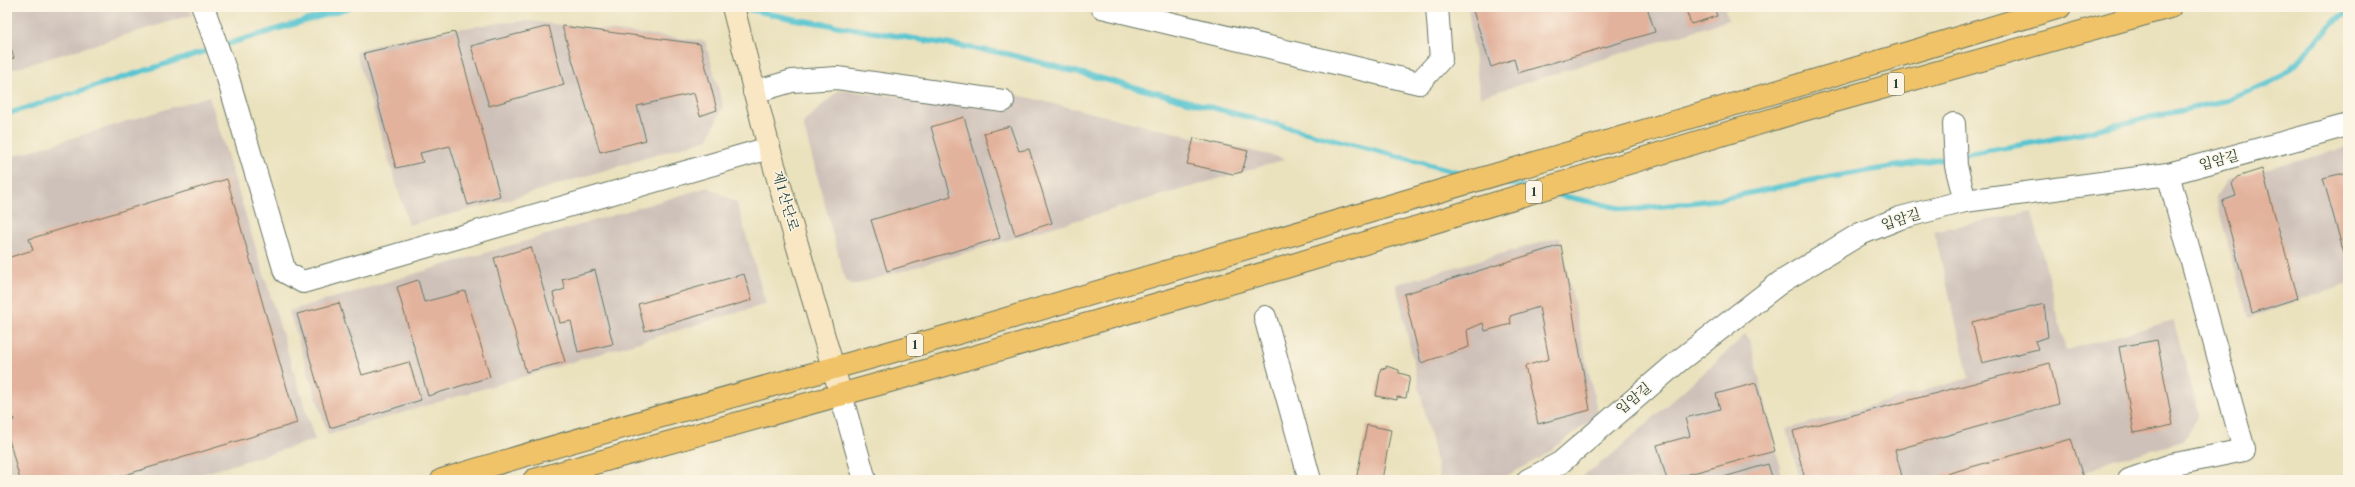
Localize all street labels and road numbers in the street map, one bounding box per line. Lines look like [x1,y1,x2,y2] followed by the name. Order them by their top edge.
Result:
[1888,73,1904,95] road number: 1
[2197,148,2240,173] street label: 입암길
[770,169,801,233] street label: 제1산단로
[1526,181,1542,203] road number: 1
[1879,206,1922,233] street label: 입암길
[907,334,923,356] road number: 1
[1613,380,1654,417] street label: 입암길

